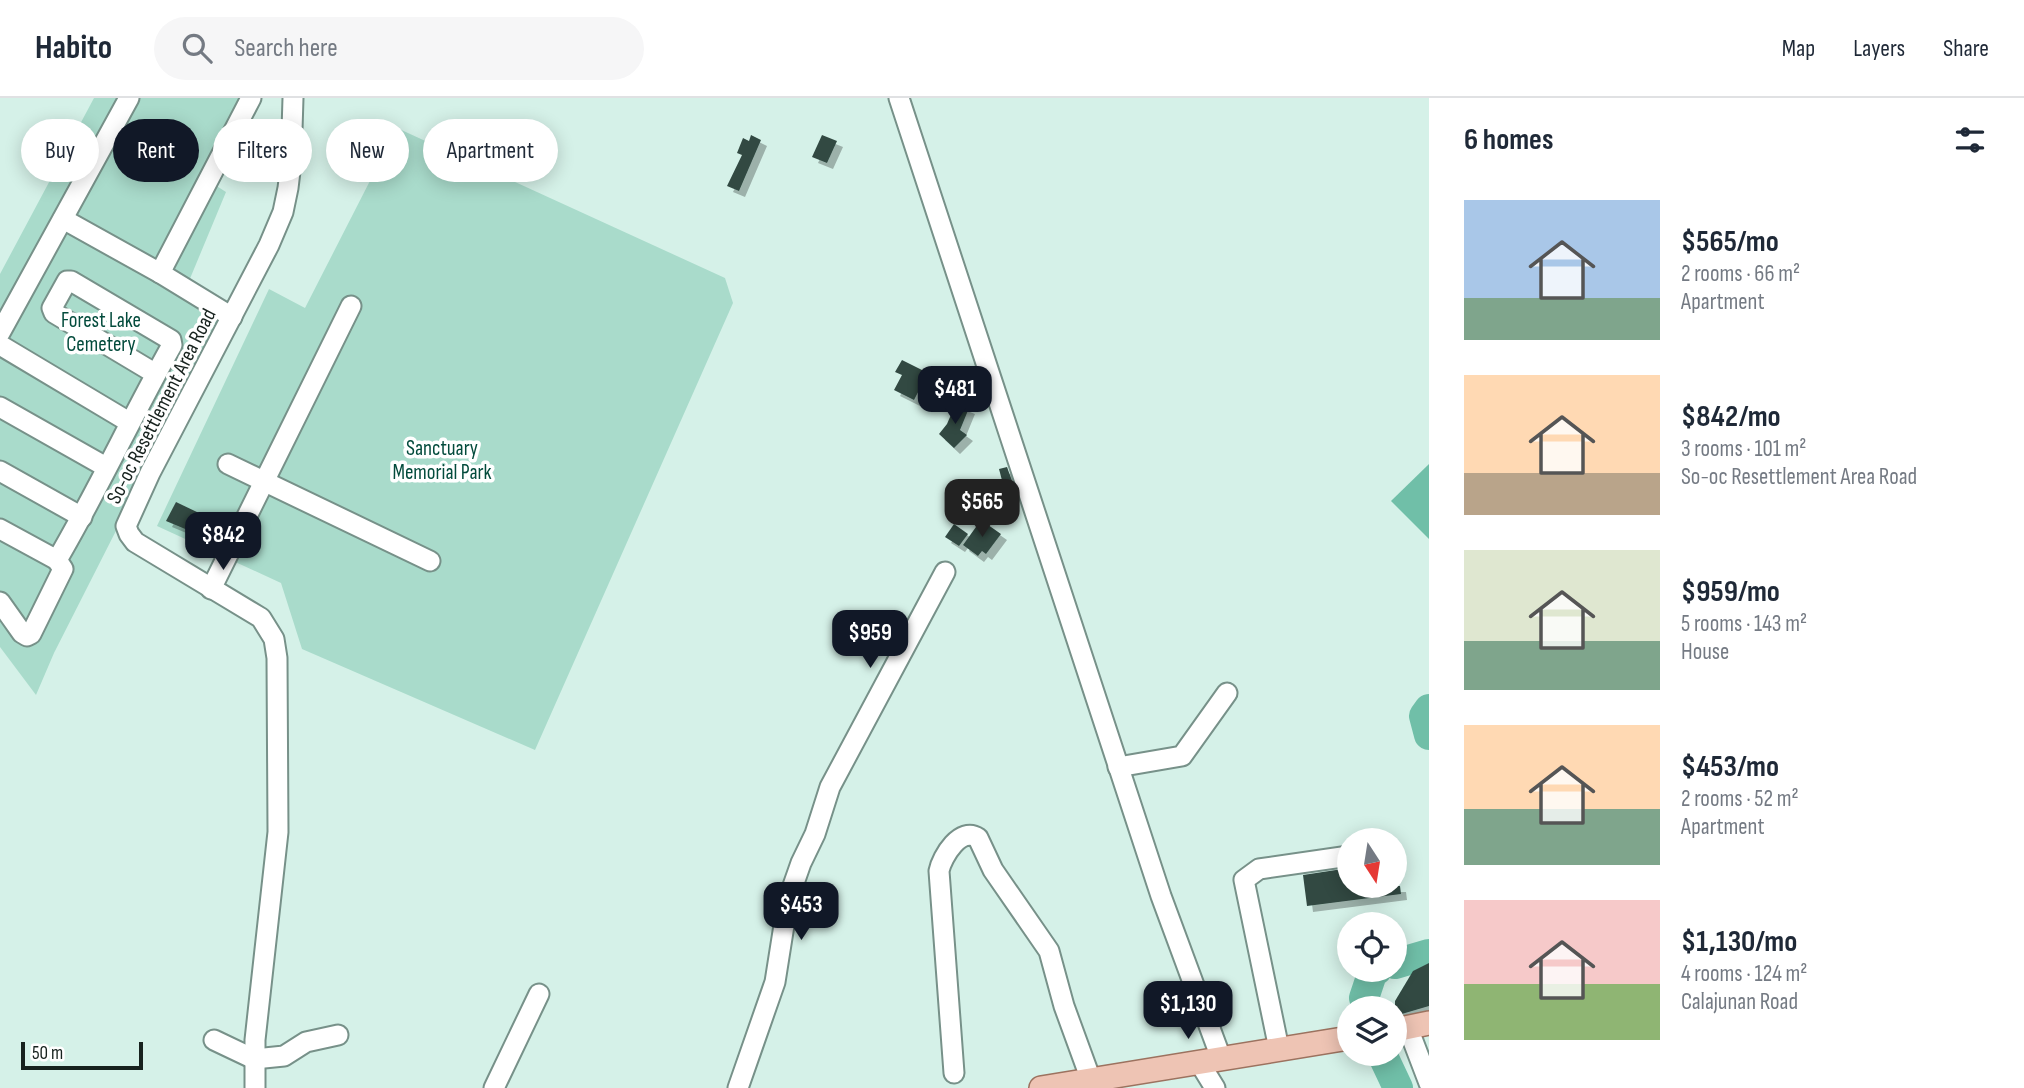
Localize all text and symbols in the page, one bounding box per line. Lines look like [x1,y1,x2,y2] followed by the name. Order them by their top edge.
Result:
[154,17,644,80] search box
[35,28,112,68] text: Habito
[178,29,216,67] icon: search
[234,33,338,64] text: Search here
[1782,34,1815,63] text: Map
[1853,34,1905,63] text: Layers
[1943,34,1989,63] text: Share
[21,119,99,182] chip: Buy
[113,119,199,182] chip: Rent
[213,119,312,182] chip: Filters
[326,119,409,182] chip: New
[423,119,558,182] chip: Apartment
[1951,121,1989,159] icon: filters
[1464,122,1553,158] text: 6 homes
[1681,224,1779,260] text: $565/mo
[1520,228,1604,312] icon: home
[1681,260,1800,288] text: 2 rooms · 66 m²
[1681,288,1765,316] text: Apartment
[101,305,222,508] street label: So-oc Resettlement Area Road
[61,308,141,357] park label: Forest Lake Cemetery
[914,366,996,426] pin: $481
[934,375,976,403] text: $481
[1681,399,1781,435] text: $842/mo
[1520,403,1604,487] icon: home
[1681,435,1806,463] text: 3 rooms · 101 m²
[392,436,492,485] park label: Sanctuary Memorial Park
[1681,463,1917,491] text: So-oc Resettlement Area Road
[941,480,1023,539] pin: $565
[961,488,1003,516] text: $565
[182,512,264,572] pin: $842
[201,521,245,549] text: $842
[1681,574,1780,610] text: $959/mo
[1520,578,1604,662] icon: home
[829,610,911,670] pin: $959
[1681,610,1807,638] text: 5 rooms · 143 m²
[848,619,892,647] text: $959
[1681,638,1729,666] text: House
[1681,749,1779,785] text: $453/mo
[1520,753,1604,837] icon: home
[1681,785,1799,813] text: 2 rooms · 52 m²
[1681,813,1765,841] text: Apartment
[1337,828,1407,898] north arrow
[1337,828,1407,1066] map controls
[760,882,842,942] pin: $453
[780,891,822,919] text: $453
[1337,912,1407,982] button: locate
[1681,924,1797,960] text: $1,130/mo
[1520,928,1604,1012] icon: home
[1681,960,1807,988] text: 4 rooms · 124 m²
[1131,982,1245,1041] pin: $1,130
[1681,988,1798,1016] text: Calajunan Road
[1160,990,1217,1018] text: $1,130
[1337,996,1407,1066] button: layers
[21,1039,144,1071] scale bar
[32,1042,63,1065] text: 50 m

